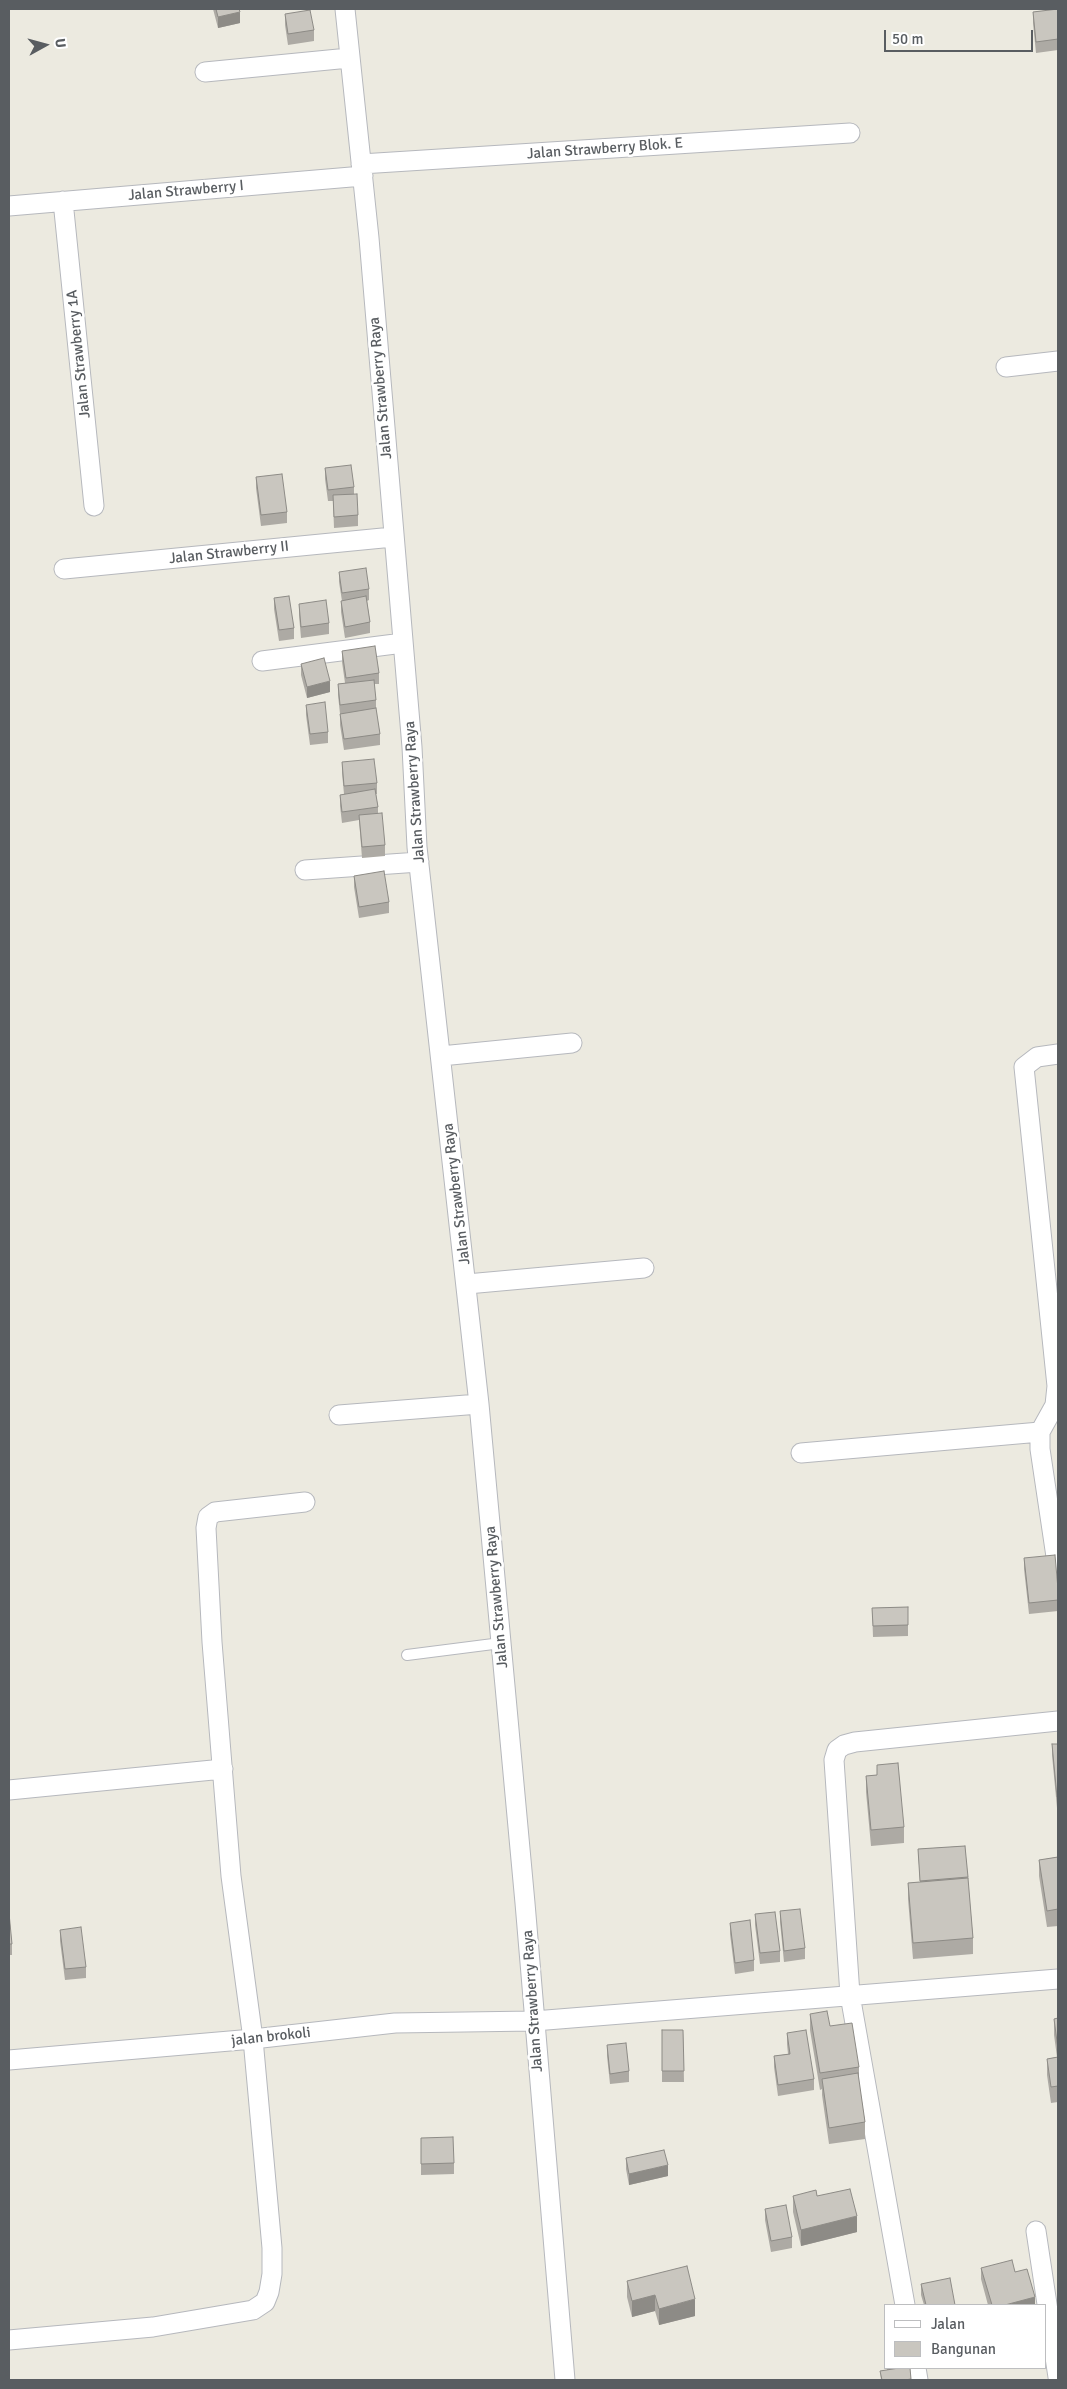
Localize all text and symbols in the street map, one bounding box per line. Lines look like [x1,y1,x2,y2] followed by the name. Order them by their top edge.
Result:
[20,20,70,70] north arrow
[887,20,1036,52] scale bar
[892,30,923,48] text: 50 m
[51,37,69,49] text: U
[526,135,684,163] street label: Jalan Strawberry Blok. E
[127,177,245,205] street label: Jalan Strawberry I
[63,289,95,419] street label: Jalan Strawberry 1A
[366,316,396,460] street label: Jalan Strawberry Raya
[168,538,290,568] street label: Jalan Strawberry II
[401,720,429,864] street label: Jalan Strawberry Raya
[439,1122,475,1266] street label: Jalan Strawberry Raya
[482,1525,512,1669] street label: Jalan Strawberry Raya
[519,1929,547,2073] street label: Jalan Strawberry Raya
[230,2024,312,2050] street label: jalan brokoli
[884,2304,1047,2369] legend
[931,2315,965,2333] text: Jalan
[931,2340,996,2358] text: Bangunan

